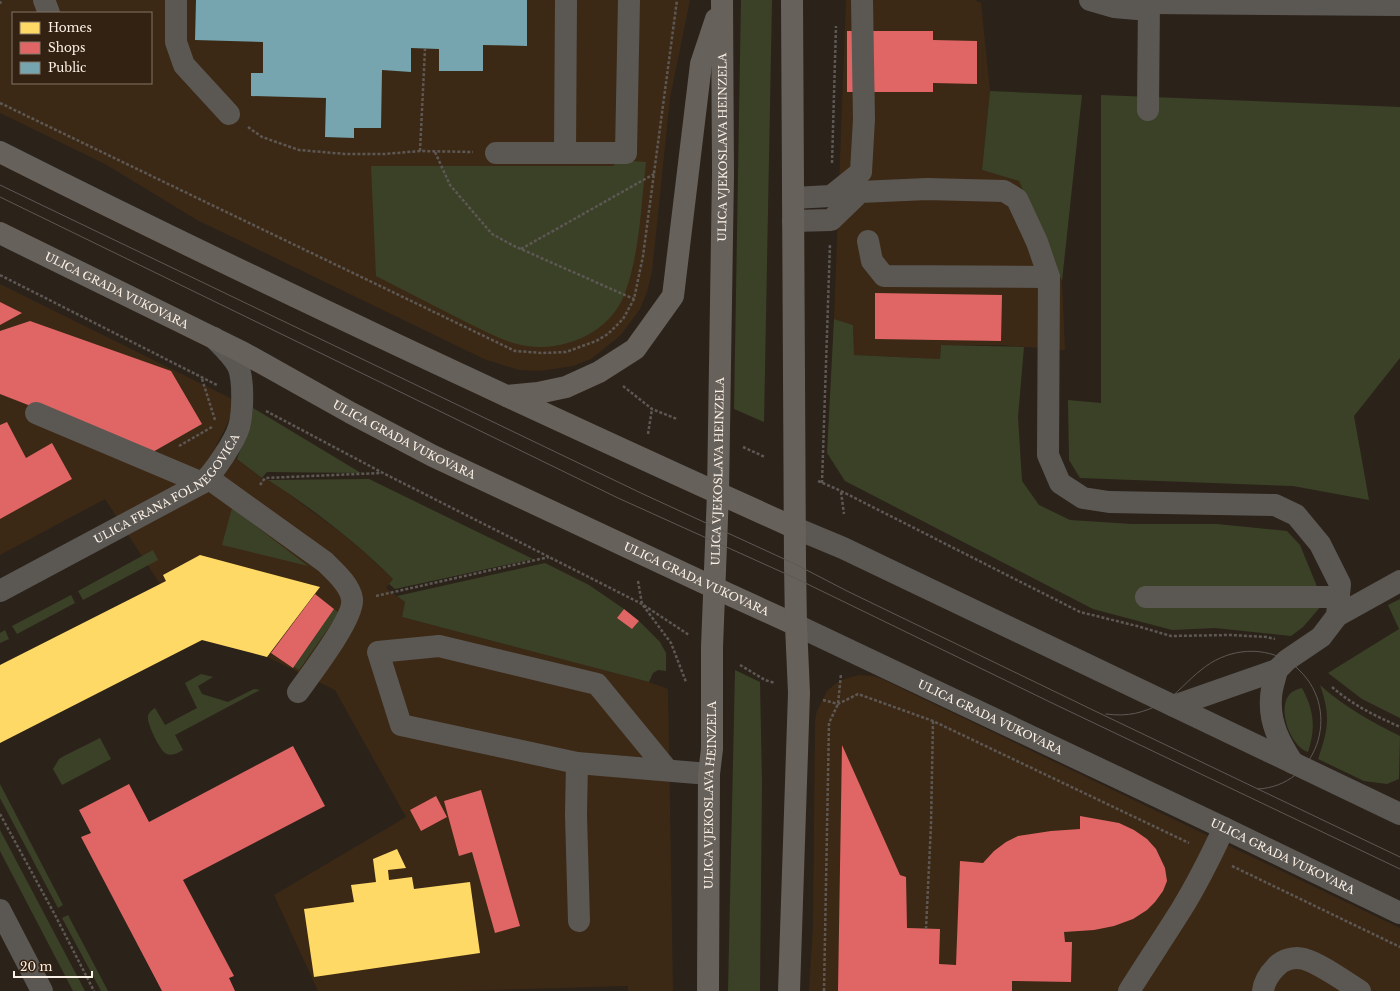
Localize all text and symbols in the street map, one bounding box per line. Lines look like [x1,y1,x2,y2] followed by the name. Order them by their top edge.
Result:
[12,12,152,84] legend
[48,20,92,35] text: Homes
[48,40,85,55] text: Shops
[715,53,730,242] street label: ULICA VJEKOSLAVA HEINZELA
[48,60,87,75] text: Public
[42,249,191,332] street label: ULICA GRADA VUKOVARA
[708,376,727,566] street label: ULICA VJEKOSLAVA HEINZELA
[330,397,478,482] street label: ULICA GRADA VUKOVARA
[91,431,243,547] street label: ULICA FRANA FOLNEGOVIĆA
[622,539,772,619] street label: ULICA GRADA VUKOVARA
[916,677,1065,758] street label: ULICA GRADA VUKOVARA
[701,700,719,889] street label: ULICA VJEKOSLAVA HEINZELA
[1208,816,1358,897] street label: ULICA GRADA VUKOVARA
[14,953,92,979] scale bar
[20,959,52,974] text: 20 m

